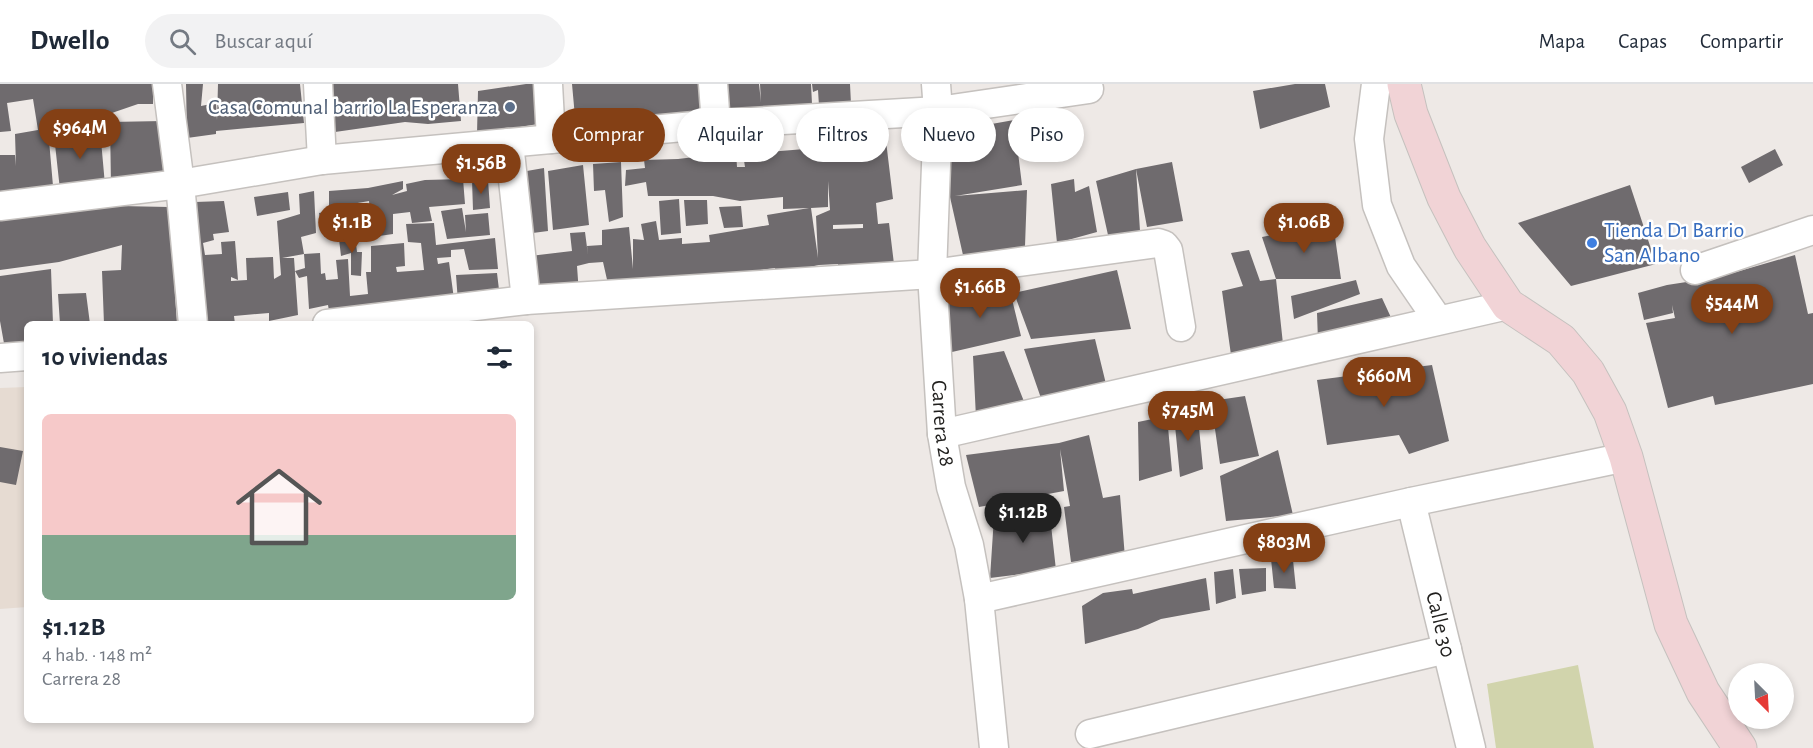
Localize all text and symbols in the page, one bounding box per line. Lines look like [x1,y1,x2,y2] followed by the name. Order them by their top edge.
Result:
[145,14,565,68] search box
[166,25,199,58] icon: search
[30,27,109,55] text: Dwello
[214,30,312,52] text: Buscar aquí
[1539,31,1585,52] text: Mapa
[1618,31,1667,52] text: Capas
[1700,31,1783,52] text: Compartir
[208,96,498,118] place label: Casa Comunal barrio La Esperanza
[503,100,517,114] marker: Casa Comunal barrio La Esperanza
[552,108,665,162] chip: Comprar
[677,108,784,162] chip: Alquilar
[796,108,889,162] chip: Filtros
[901,108,996,162] chip: Nuevo
[1008,108,1084,162] chip: Piso
[38,109,122,160] pin: $964M
[53,118,107,138] text: $964M
[432,144,530,195] pin: $1.56B
[456,153,506,173] text: $1.56B
[310,203,394,254] pin: $1.1B
[1255,203,1353,254] pin: $1.06B
[332,212,372,232] text: $1.1B
[1278,212,1330,232] text: $1.06B
[1604,219,1744,266] place label: Tienda D1 Barrio San Albano
[1585,236,1599,250] marker: Tienda D1 Barrio San Albano
[931,268,1029,319] pin: $1.66B
[954,277,1006,297] text: $1.66B
[1690,284,1774,335] pin: $544M
[1705,293,1759,313] text: $544M
[483,341,516,374] icon: filters
[42,344,168,370] text: 10 viviendas
[1342,357,1426,408] pin: $660M
[1357,366,1411,386] text: $660M
[928,379,958,468] street label: Carrera 28
[1146,391,1230,442] pin: $745M
[1162,400,1214,420] text: $745M
[225,453,333,561] icon: home
[974,493,1072,544] pin: $1.12B
[999,502,1047,522] text: $1.12B
[1242,523,1326,574] pin: $803M
[1257,532,1311,552] text: $803M
[1422,589,1459,660] street label: Calle 30
[42,614,106,640] text: $1.12B
[42,645,152,665] text: 4 hab. · 148 m²
[1728,663,1794,729] north arrow
[1728,663,1794,729] map controls
[42,669,121,689] text: Carrera 28

